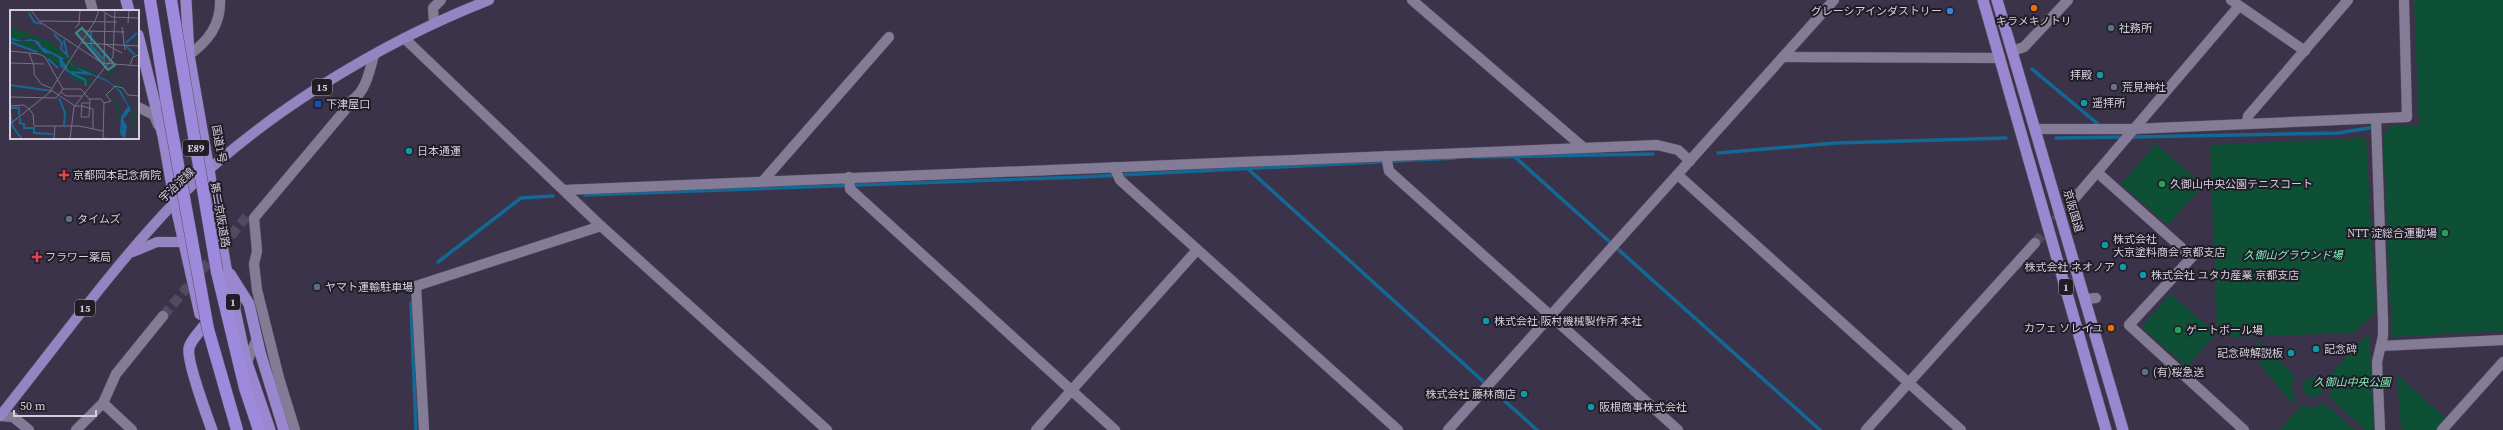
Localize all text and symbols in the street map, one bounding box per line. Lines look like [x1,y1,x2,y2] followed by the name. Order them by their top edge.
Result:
[2029,3,2039,13] marker: キラメキノトリ
[1811,4,1942,19] place label: グレーシアインダストリー
[1945,6,1955,16] marker: グレーシアインダストリー
[10,10,139,139] inset map
[1996,14,2072,29] place label: キラメキノトリ
[2119,21,2153,36] place label: 社務所
[2106,23,2116,33] marker: 社務所
[2070,68,2092,83] place label: 拝殿
[2095,70,2105,80] marker: 拝殿
[312,79,332,95] road number: 15
[2122,80,2166,95] place label: 荒見神社
[2109,82,2119,92] marker: 荒見神社
[2092,96,2126,111] place label: 遥拝所
[326,97,370,112] place label: 下津屋口
[2079,98,2089,108] marker: 遥拝所
[313,99,323,109] marker: 下津屋口
[208,124,230,164] street label: 国道1号
[183,140,209,156] road number: E89
[417,144,461,159] place label: 日本通運
[404,146,414,156] marker: 日本通運
[156,164,198,206] street label: 宇治淀線
[73,168,161,183] place label: 京都岡本記念病院
[58,169,70,181] marker: 京都岡本記念病院
[2170,177,2313,192] place label: 久御山中央公園テニスコート
[2157,179,2167,189] marker: 久御山中央公園テニスコート
[207,181,233,249] street label: 第二京阪道路
[2060,188,2086,234] street label: 京阪国道
[77,212,121,227] place label: タイムズ
[64,214,74,224] marker: タイムズ
[2347,226,2437,241] place label: NTT 淀総合運動場
[2440,228,2450,238] marker: NTT 淀総合運動場
[2113,232,2226,260] place label: 株式会社 大京塗料商会 京都支店
[2100,240,2110,250] marker: 株式会社 大京塗料商会 京都支店
[2244,248,2344,263] park label: 久御山グラウンド場
[45,250,111,265] place label: フラワー薬局
[32,252,42,262] marker: フラワー薬局
[2024,260,2115,275] place label: 株式会社 ネオノア
[2118,262,2128,272] marker: 株式会社 ネオノア
[2151,268,2299,283] place label: 株式会社 ユタカ産業 京都支店
[2138,270,2148,280] marker: 株式会社 ユタカ産業 京都支店
[2059,279,2073,295] road number: 1
[325,280,413,295] place label: ヤマト運輸駐車場
[312,282,322,292] marker: ヤマト運輸駐車場
[226,294,240,310] road number: 1
[75,300,95,316] road number: 15
[1494,314,1642,329] place label: 株式会社 阪村機械製作所 本社
[1481,316,1491,326] marker: 株式会社 阪村機械製作所 本社
[2024,321,2103,336] place label: カフェ ソレイユ
[2106,323,2116,333] marker: カフェ ソレイユ
[2186,323,2263,338] place label: ゲートボール場
[2173,325,2183,335] marker: ゲートボール場
[2324,342,2357,357] place label: 記念碑
[2311,344,2321,354] marker: 記念碑
[2217,346,2283,361] place label: 記念碑解説板
[2286,348,2296,358] marker: 記念碑解説板
[2153,365,2204,380] place label: (有)桜急送
[2140,367,2150,377] marker: (有)桜急送
[2314,375,2392,390] park label: 久御山中央公園
[1425,387,1516,402] place label: 株式会社 藤林商店
[1519,389,1529,399] marker: 株式会社 藤林商店
[14,392,96,418] scale bar
[20,398,46,414] text: 50 m
[1599,400,1687,415] place label: 阪根商事株式会社
[1586,402,1596,412] marker: 阪根商事株式会社

